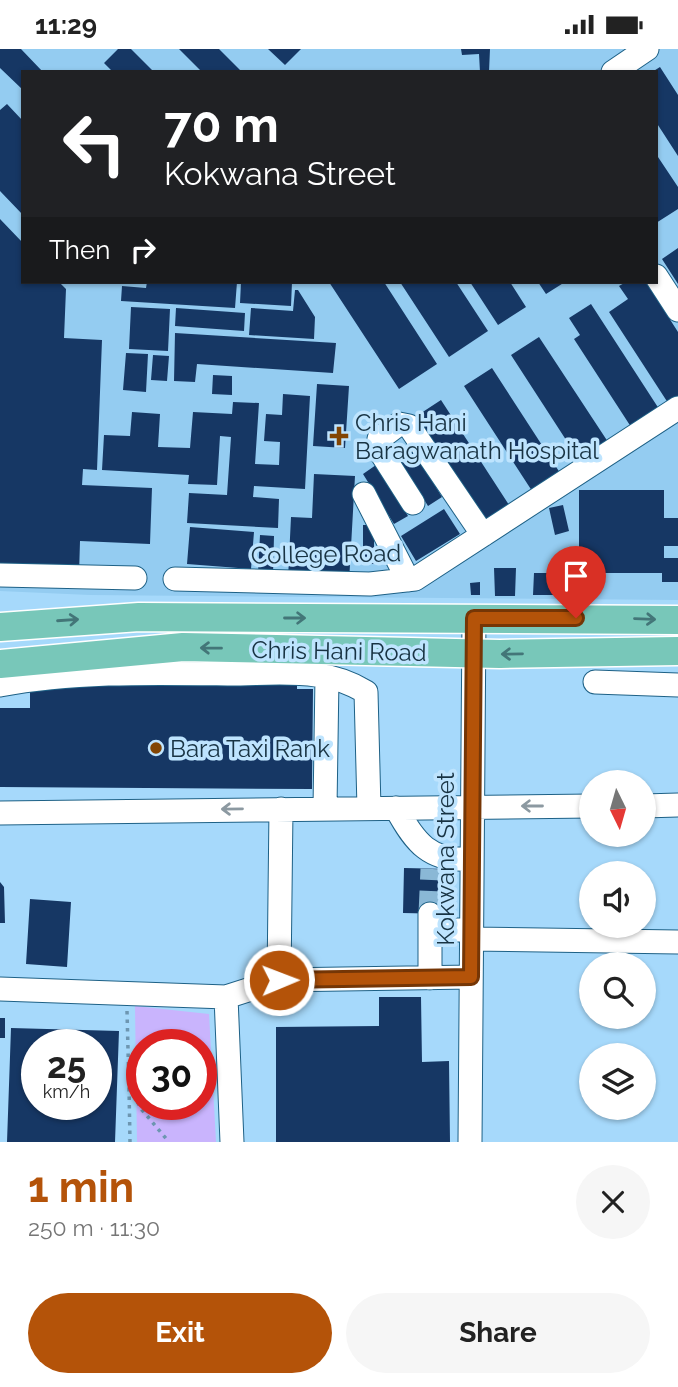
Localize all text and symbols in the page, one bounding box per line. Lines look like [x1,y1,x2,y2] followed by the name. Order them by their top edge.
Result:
[35,10,97,40] text: 11:29
[164,96,279,153] text: 70 m
[49,98,140,189] icon: left
[164,155,396,192] text: Kokwana Street
[124,231,162,269] icon: right
[49,235,110,265] text: Then
[355,408,599,465] place label: Chris Hani Baragwanath Hospital
[329,426,349,446] marker: Chris Hani Baragwanath Hospital
[251,538,401,570] street label: College Road
[546,546,606,618] pin
[557,557,595,595] icon: arrive
[284,611,307,625] one-way arrow
[634,612,657,625] one-way arrow
[56,614,79,627] one-way arrow
[251,635,427,667] street label: Chris Hani Road
[200,641,223,655] one-way arrow
[501,647,524,661] one-way arrow
[170,734,330,763] place label: Bara Taxi Rank
[148,740,164,756] marker: Bara Taxi Rank
[579,770,656,847] north arrow
[579,770,656,1120] map controls
[431,772,460,946] street label: Kokwana Street
[520,799,543,813] one-way arrow
[221,803,244,816] one-way arrow
[579,861,656,938] button: sound
[242,943,316,1017] position arrow
[579,952,656,1029] button: search
[126,1029,217,1120] speed limit sign: 30
[579,1043,656,1120] button: layers
[47,1045,86,1086] text: 25
[43,1081,90,1102] text: km/h
[28,1163,134,1212] text: 1 min
[576,1165,650,1239] button: close
[28,1214,160,1241] text: 250 m · 11:30
[28,1293,332,1373] button: Exit
[346,1293,650,1373] button: Share

